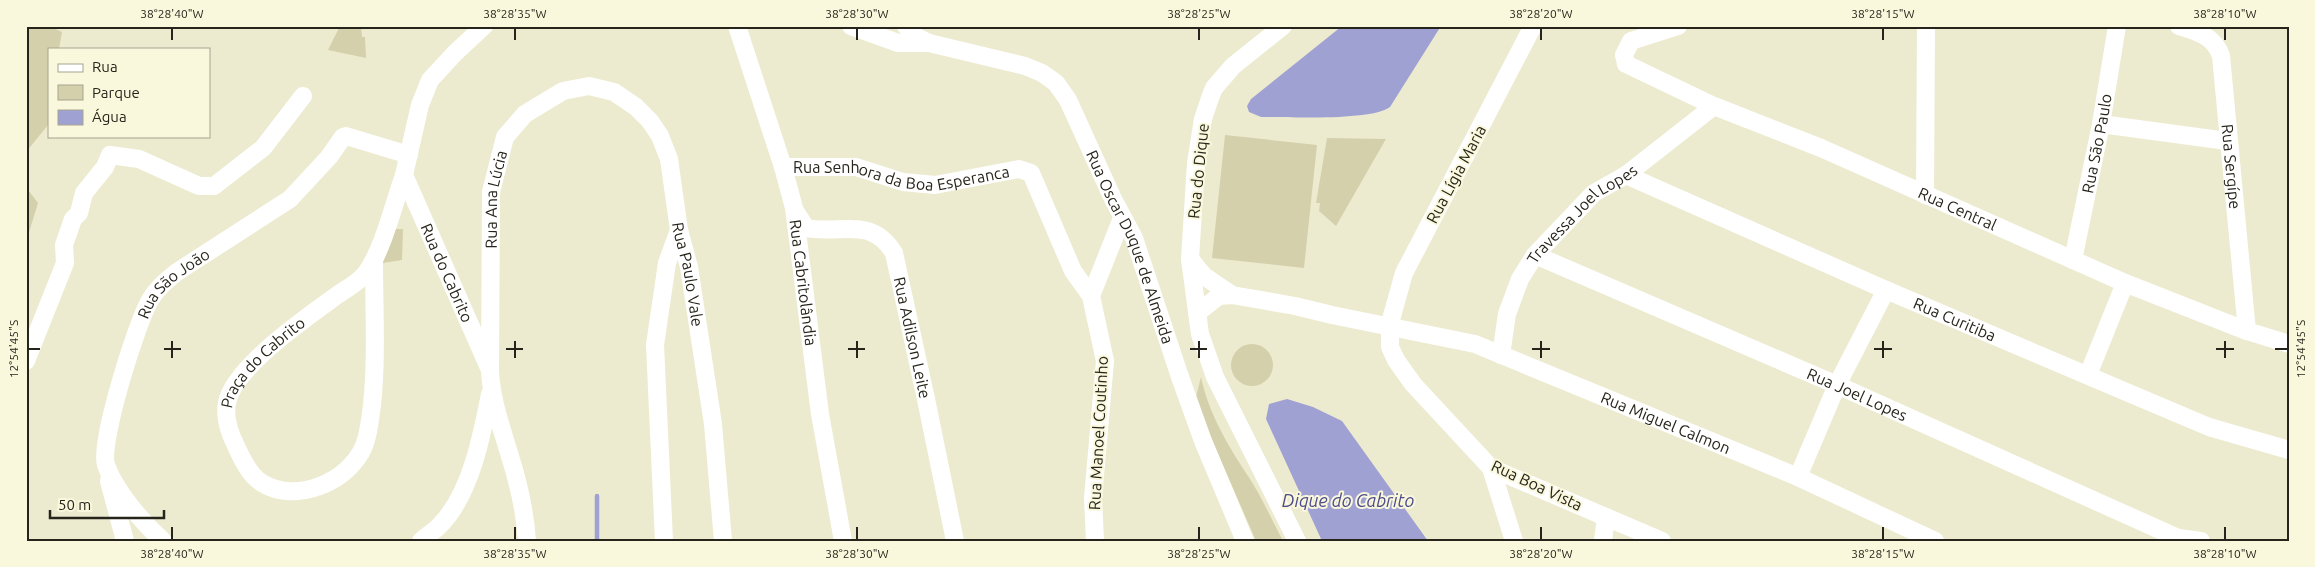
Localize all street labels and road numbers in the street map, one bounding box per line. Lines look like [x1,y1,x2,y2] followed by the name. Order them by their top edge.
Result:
[2078,92,2115,195] street label: Rua São Paulo
[1184,122,1212,220] street label: Rua do Dique
[1423,122,1489,226] street label: Rua Lígia Maria
[2218,123,2244,210] street label: Rua Sergípe
[1083,147,1177,346] street label: Rua Oscar Duque de Almeida
[482,148,510,249] street label: Rua Ana Lúcia
[793,158,1011,194] street label: Rua Senhora da Boa Esperanca
[1523,161,1641,267] street label: Travessa Joel Lopes
[1916,183,1999,234] street label: Rua Central
[787,218,820,347] street label: Rua Cabritolândia
[417,220,477,325] street label: Rua do Cabrito
[669,221,707,328] street label: Rua Paulo Vale
[134,244,213,321] street label: Rua São João
[890,275,935,400] street label: Rua Adilson Leite
[1911,294,1999,345] street label: Rua Curitiba
[217,313,308,410] street label: Praça do Cabrito
[1085,355,1111,511] street label: Rua Manoel Coutinho
[1804,364,1910,424] street label: Rua Joel Lopes
[1598,388,1733,457] street label: Rua Miguel Calmon
[1489,456,1585,514] street label: Rua Boa Vista

